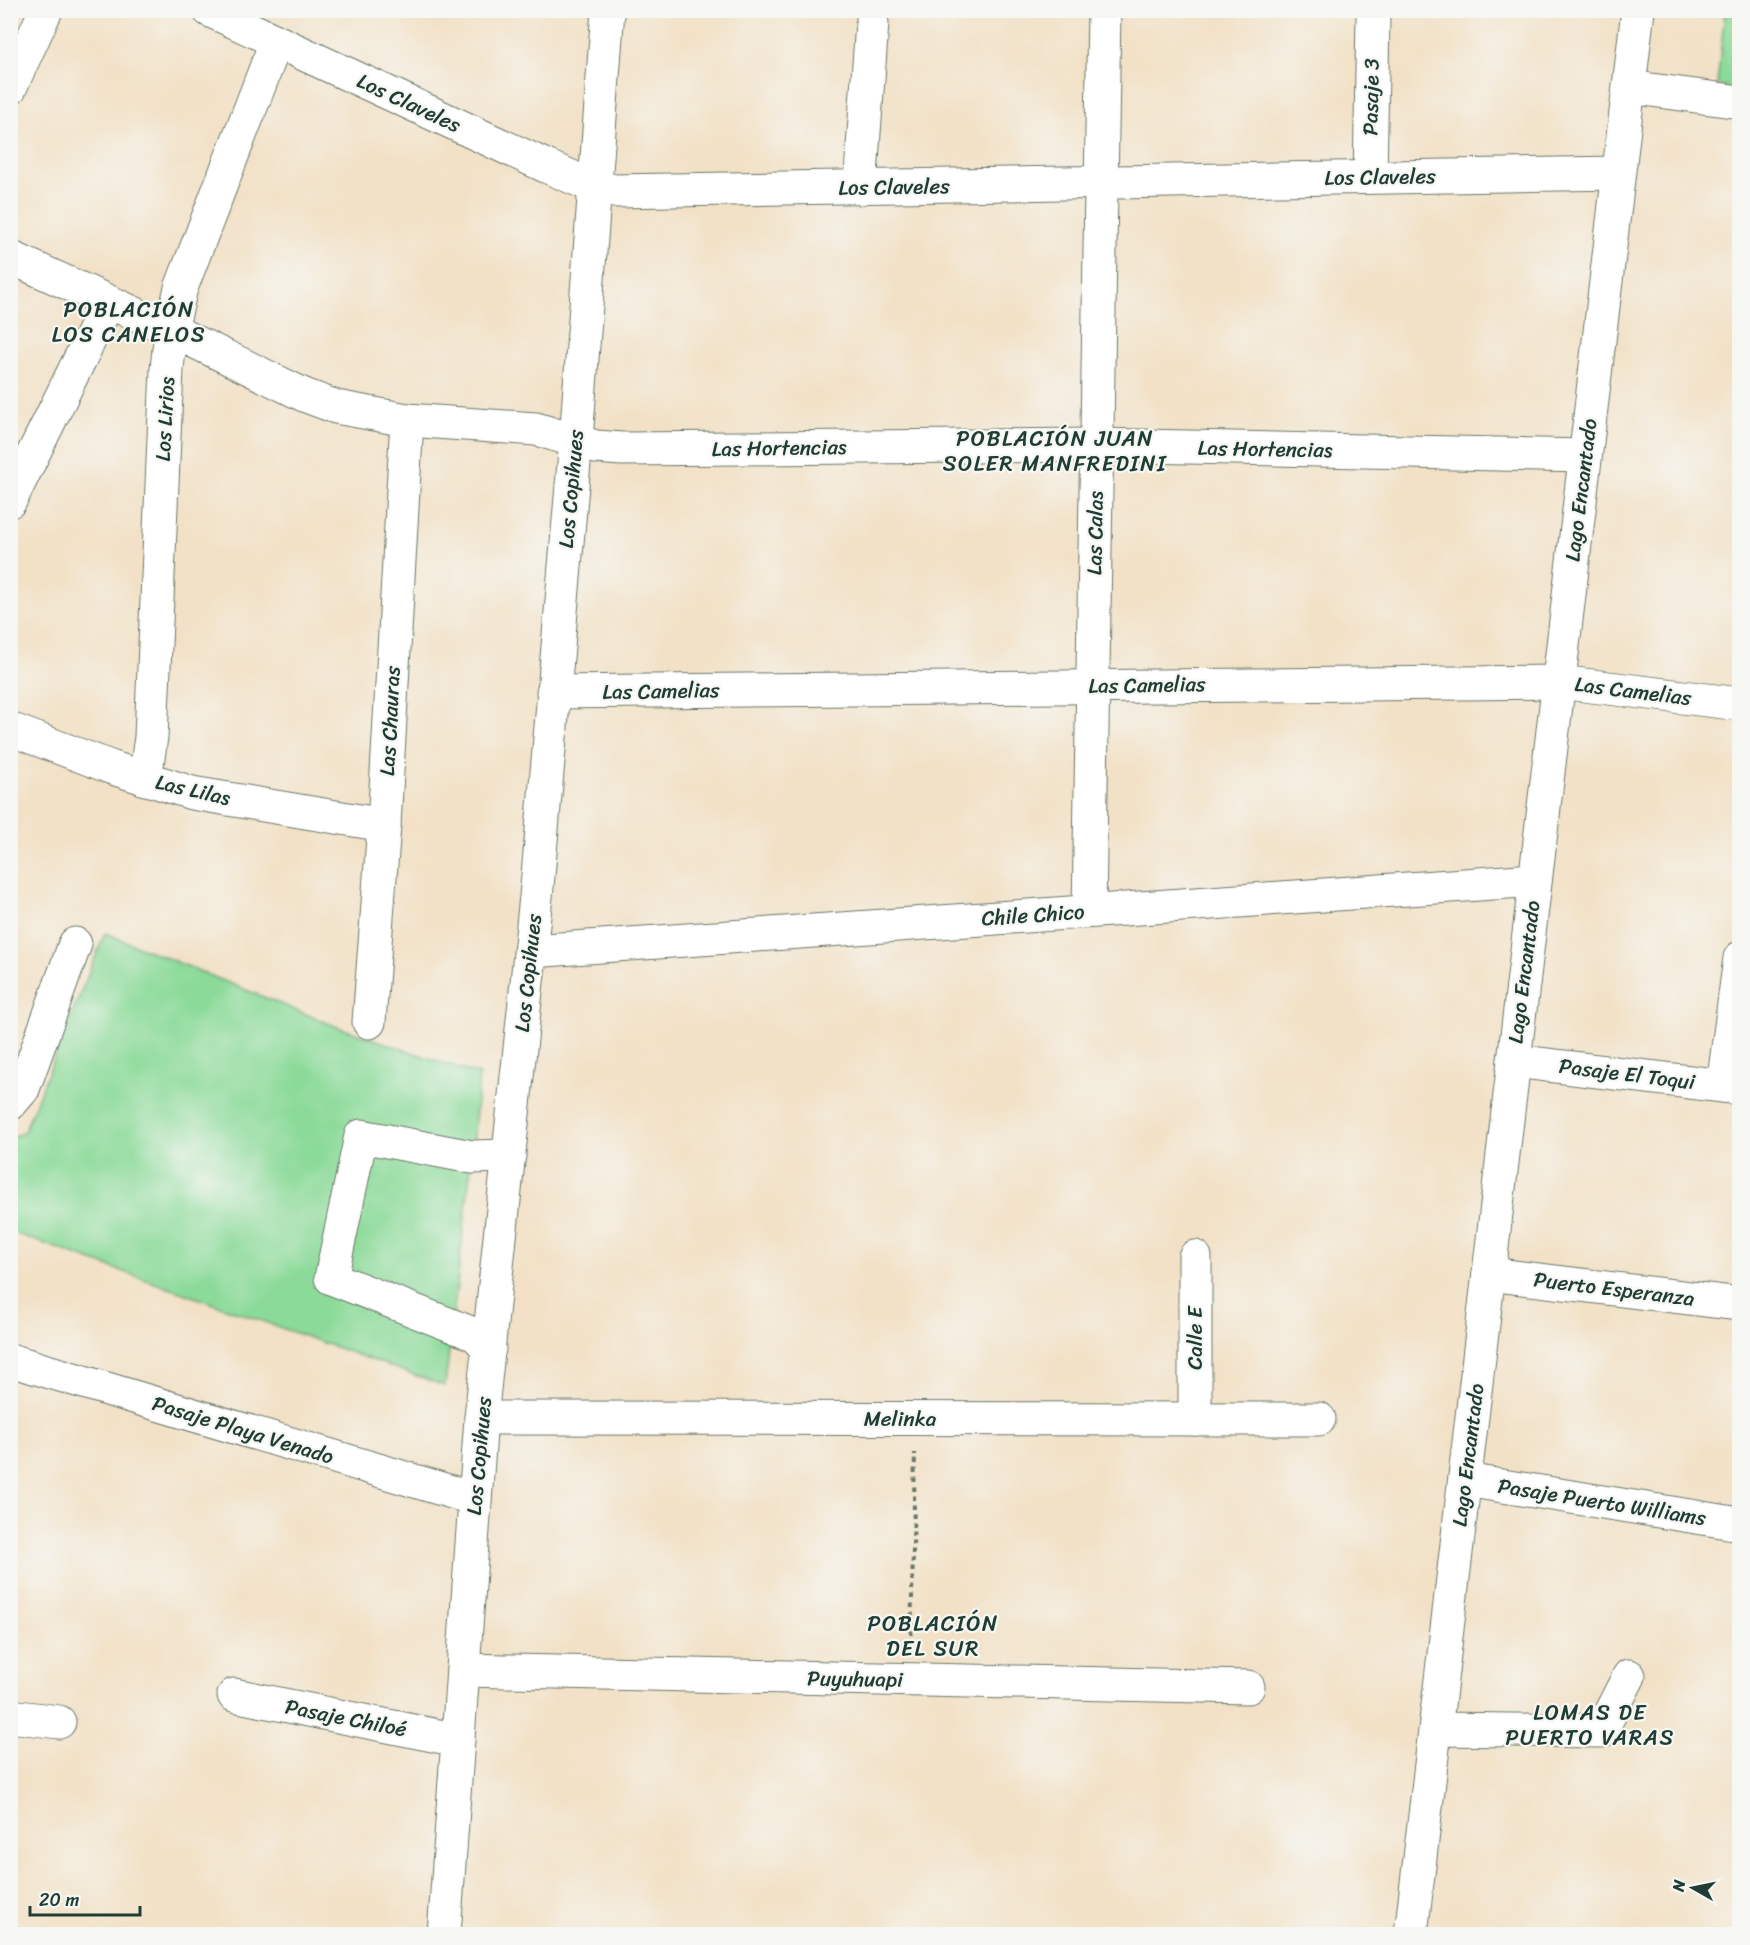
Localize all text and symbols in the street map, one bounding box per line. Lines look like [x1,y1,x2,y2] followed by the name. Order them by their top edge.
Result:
[1351,57,1391,136] street label: Pasaje 3
[350,62,468,144] street label: Los Claveles
[1324,157,1436,197] street label: Los Claveles
[838,167,950,207] street label: Los Claveles
[52,290,206,354] district label: POBLACIÓN LOS CANELOS
[144,375,186,462] street label: Los Lirios
[1553,416,1609,564] street label: Lago Encantado
[943,419,1167,483] district label: POBLACIÓN JUAN SOLER MANFREDINI
[547,428,595,550] street label: Los Copihues
[711,428,847,468] street label: Las Hortencias
[1197,429,1333,469] street label: Las Hortencias
[1075,490,1115,575] street label: Las Calas
[368,665,412,777] street label: Las Chauras
[1088,665,1206,705] street label: Las Camelias
[1572,665,1694,717] street label: Las Camelias
[602,671,720,711] street label: Las Camelias
[152,763,235,817] street label: Las Lilas
[980,892,1086,938] street label: Chile Chico
[1496,898,1552,1046] street label: Lago Encantado
[503,912,553,1034] street label: Los Copihues
[1557,1047,1698,1101] street label: Pasaje El Toqui
[1531,1260,1697,1318] street label: Puerto Esperanza
[1176,1305,1214,1370] street label: Calle E
[1440,1381,1496,1529] street label: Lago Encantado
[147,1384,339,1476] street label: Pasaje Playa Venado
[455,1395,503,1517] street label: Los Copihues
[864,1400,937,1438] street label: Melinka
[1495,1467,1709,1537] street label: Pasaje Puerto Williams
[867,1604,999,1668] district label: POBLACIÓN DEL SUR
[807,1659,904,1699] street label: Puyuhuapi
[282,1688,410,1748] street label: Pasaje Chiloé
[1505,1693,1675,1757] district label: LOMAS DE PUERTO VARAS
[1663,1858,1723,1918] north arrow
[1663,1877,1694,1894] text: N
[30,1879,140,1917] scale bar
[39,1884,79,1916] text: 20 m

